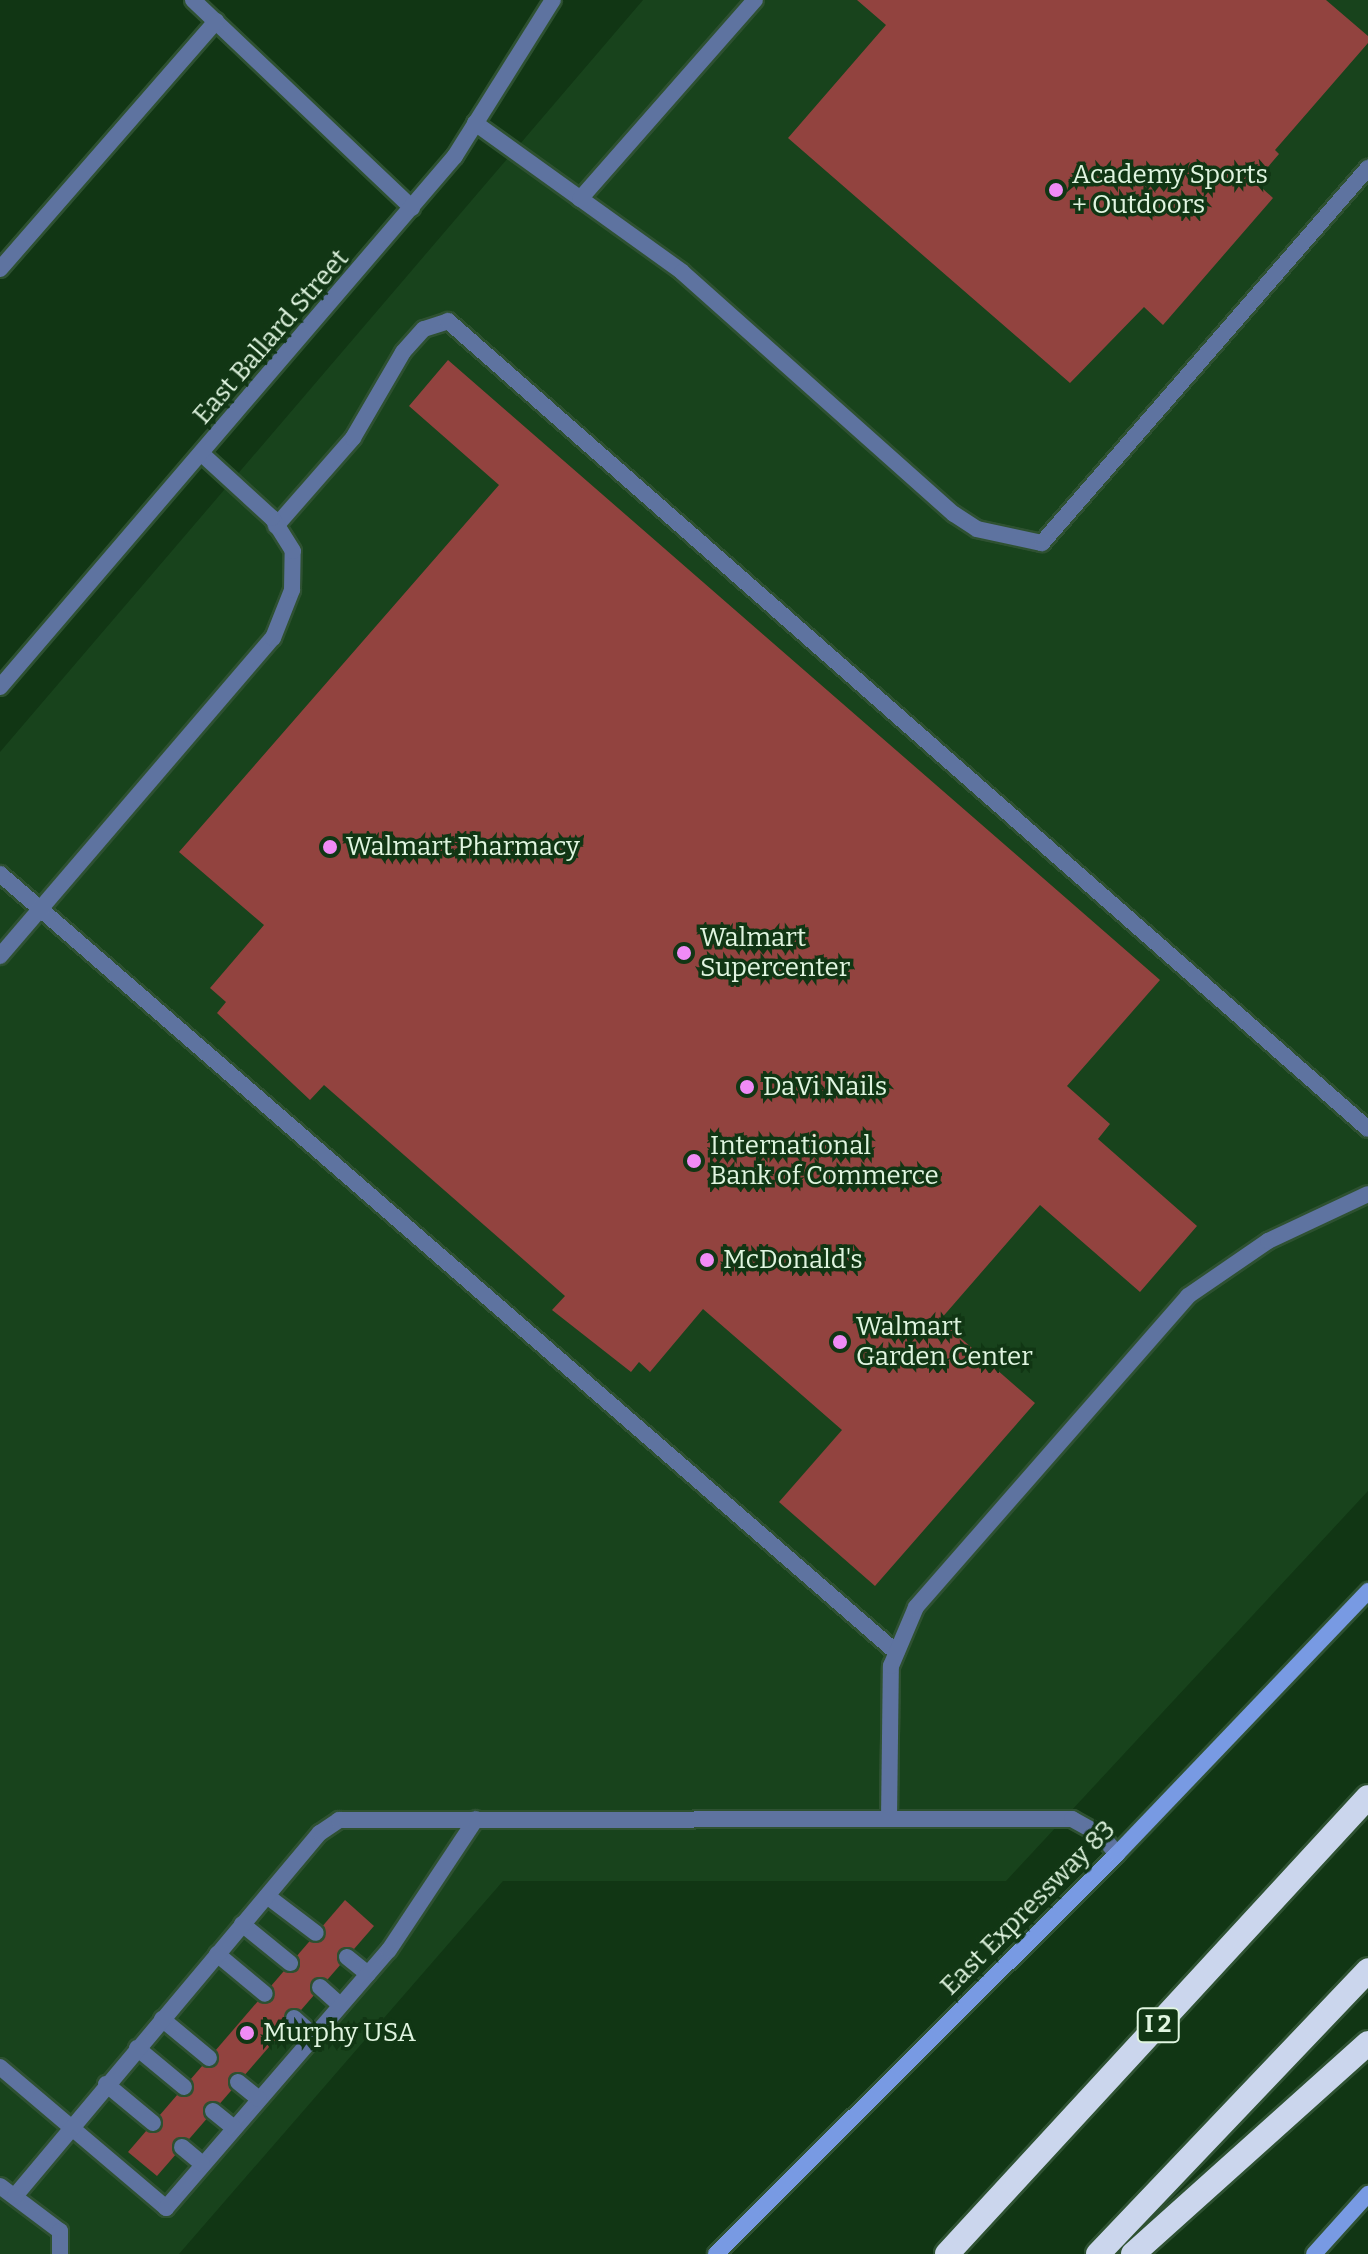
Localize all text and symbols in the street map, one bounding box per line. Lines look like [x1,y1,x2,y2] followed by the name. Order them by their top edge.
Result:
[1072,159,1268,220] place label: Academy Sports + Outdoors
[1047,181,1065,199] marker: Academy Sports + Outdoors
[187,243,355,431] street label: East Ballard Street
[346,831,580,863] place label: Walmart Pharmacy
[321,838,339,856] marker: Walmart Pharmacy
[700,922,850,984] place label: Walmart Supercenter
[675,944,693,962] marker: Walmart Supercenter
[763,1071,887,1103] place label: DaVi Nails
[738,1078,756,1096] marker: DaVi Nails
[710,1130,939,1192] place label: International Bank of Commerce
[685,1152,703,1170] marker: International Bank of Commerce
[723,1244,863,1276] place label: McDonald's
[698,1251,716,1269] marker: McDonald's
[856,1311,1033,1372] place label: Walmart Garden Center
[831,1333,849,1351] marker: Walmart Garden Center
[934,1814,1122,2002] street label: East Expressway 83
[1136,2005,1180,2045] road number: I 2
[263,2017,416,2049] place label: Murphy USA
[238,2024,256,2042] marker: Murphy USA

